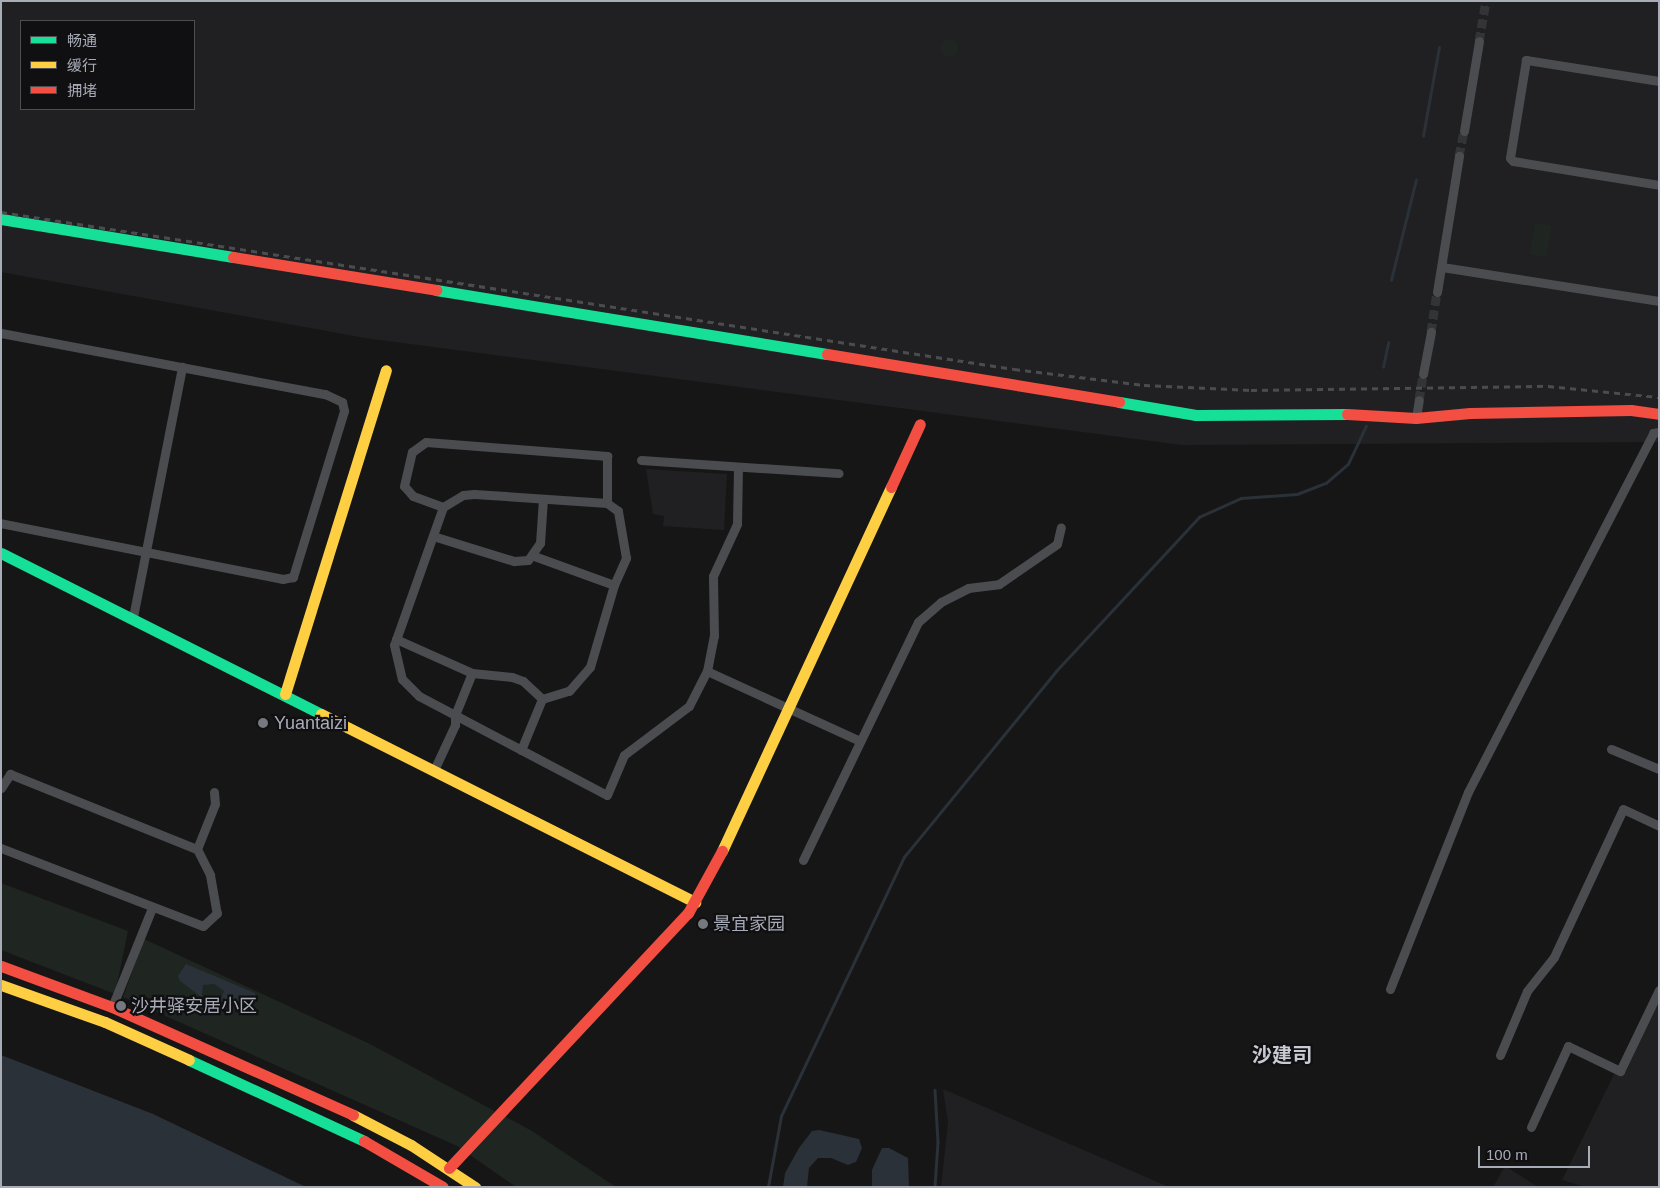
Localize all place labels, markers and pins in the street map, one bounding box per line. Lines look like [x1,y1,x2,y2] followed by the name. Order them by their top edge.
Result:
[274,712,347,734] place label: Yuantaizi
[256,716,270,730] marker: Yuantaizi
[713,913,785,935] place label: 景宜家园
[697,918,709,930] marker: 景宜家园
[131,995,257,1017] place label: 沙井驿安居小区
[115,1000,127,1012] marker: 沙井驿安居小区

